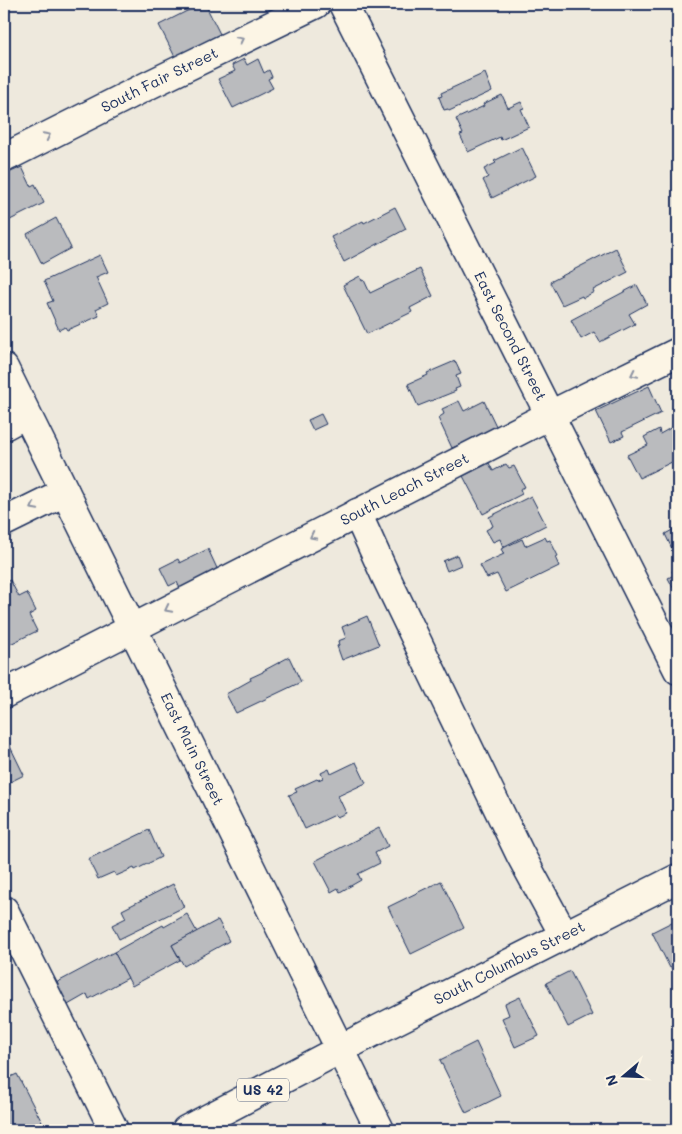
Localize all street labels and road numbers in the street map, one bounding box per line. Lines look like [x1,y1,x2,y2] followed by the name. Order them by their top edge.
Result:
[97,42,221,117] street label: South Fair Street
[470,268,552,404] street label: East Second Street
[337,447,472,530] street label: South Leach Street
[157,689,229,808] street label: East Main Street
[430,916,588,1009] street label: South Columbus Street
[237,1078,289,1102] road number: US 42

